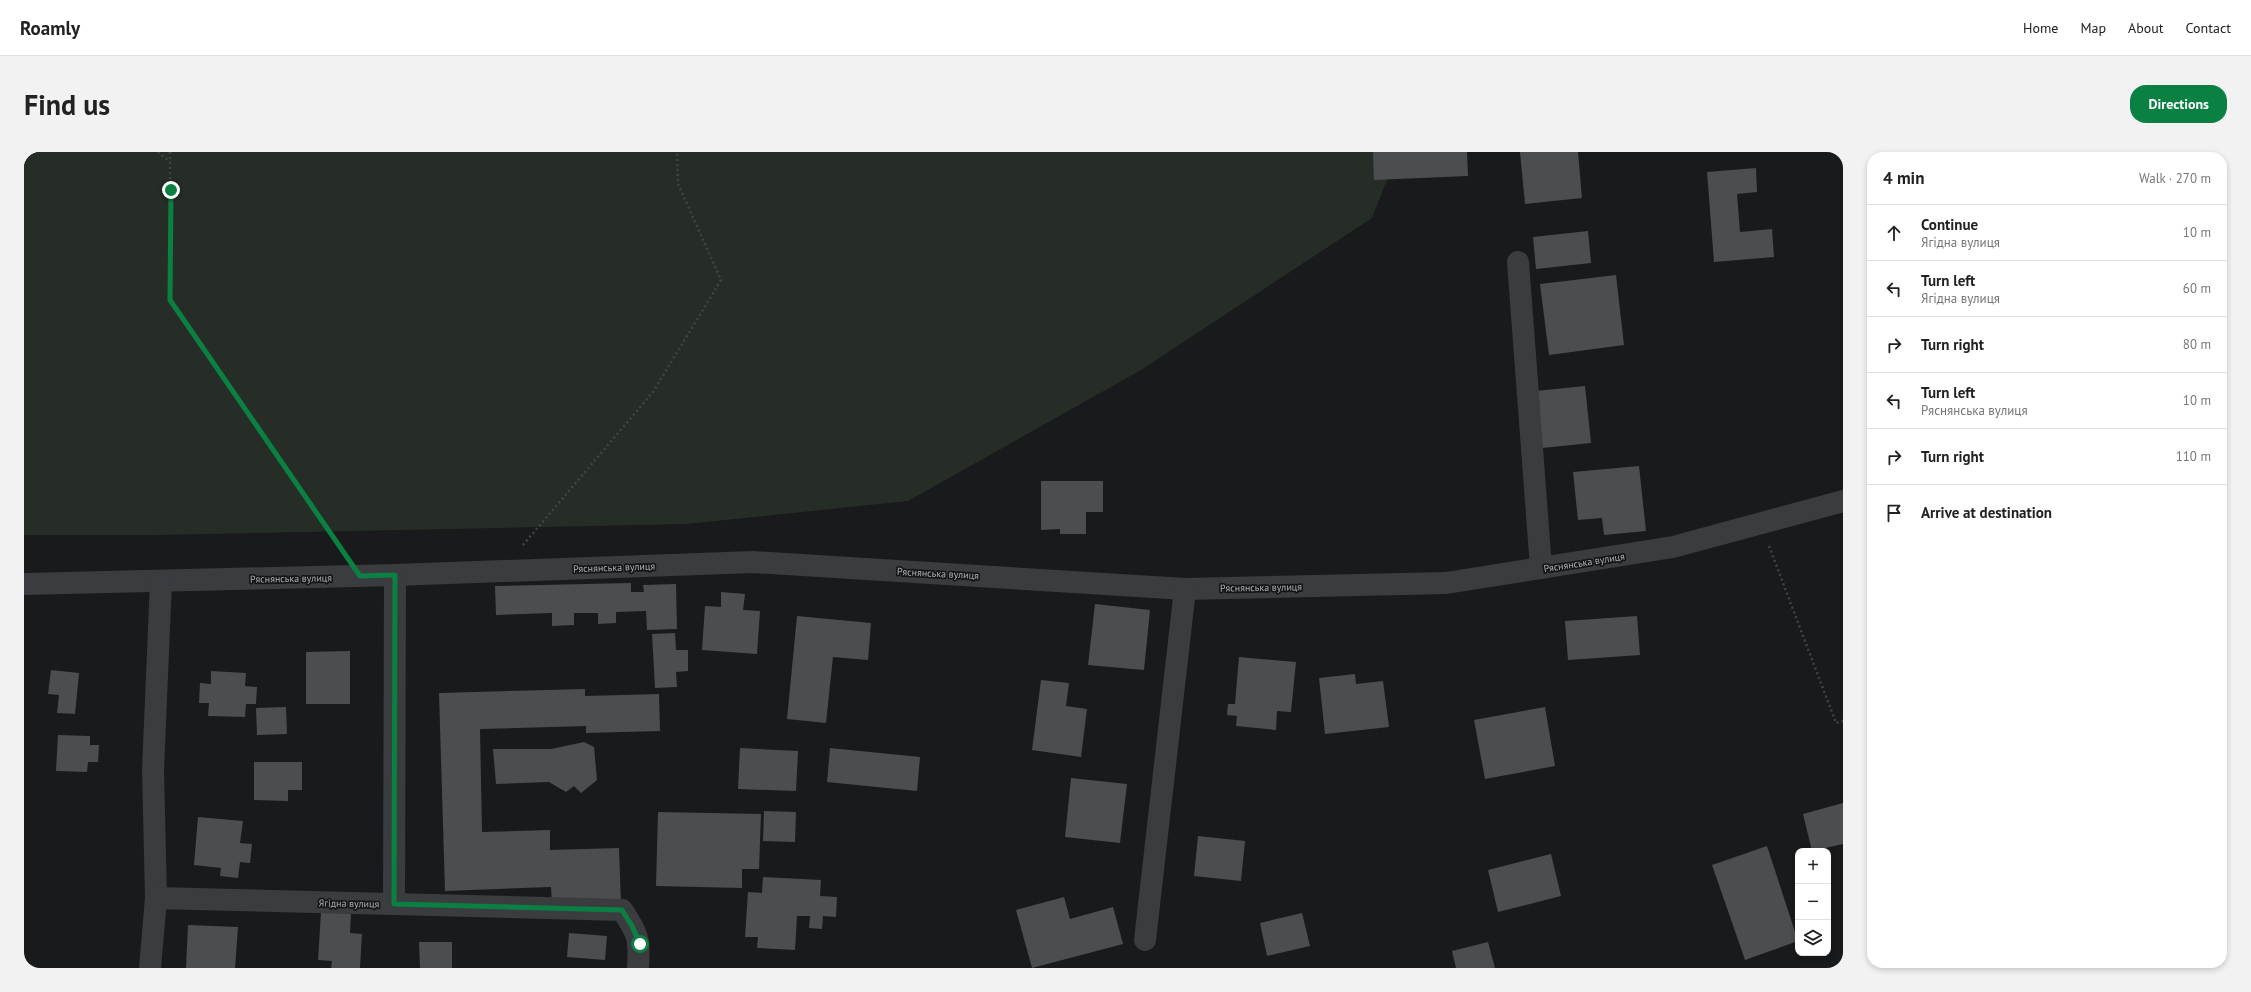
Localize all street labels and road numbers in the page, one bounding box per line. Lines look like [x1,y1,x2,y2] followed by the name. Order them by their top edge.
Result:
[1543,550,1626,575] street label: Ряснянська вулиця
[573,560,655,575] street label: Ряснянська вулиця
[897,565,980,582] street label: Ряснянська вулиця
[250,571,332,586] street label: Ряснянська вулиця
[1220,580,1302,595] street label: Ряснянська вулиця
[319,896,380,911] street label: Ягідна вулиця

